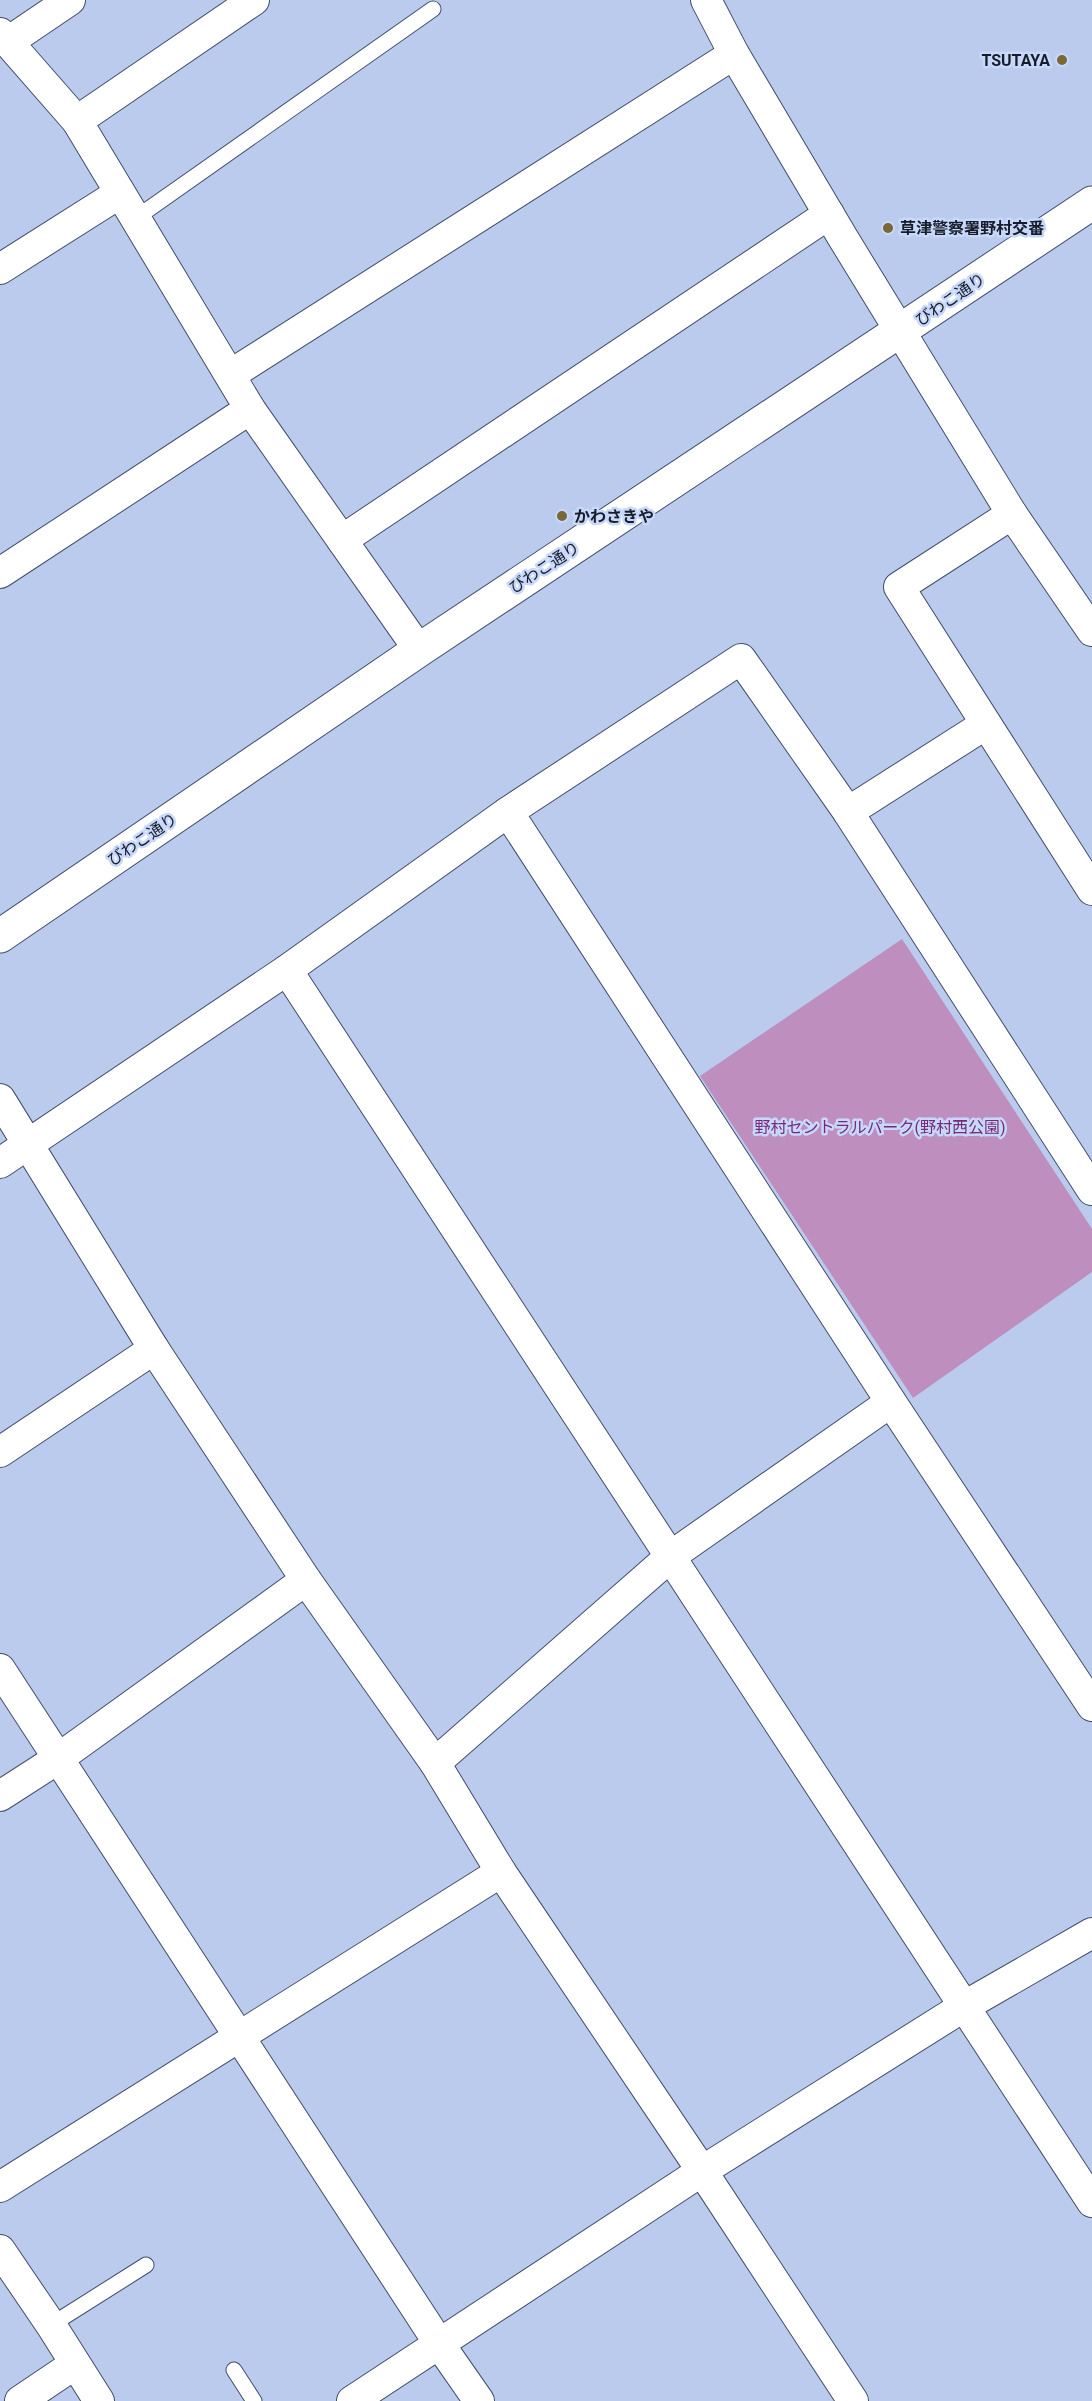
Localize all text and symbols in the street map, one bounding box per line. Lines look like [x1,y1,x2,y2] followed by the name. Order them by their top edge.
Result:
[981,51,1050,70] place label: TSUTAYA
[1055,53,1069,67] marker: TSUTAYA
[900,219,1044,238] place label: 草津警察署野村交番
[881,221,895,235] marker: 草津警察署野村交番
[912,269,989,330] street label: びわこ通り
[574,507,654,526] place label: かわさきや
[555,509,569,523] marker: かわさきや
[506,538,583,597] street label: びわこ通り
[104,809,181,870] street label: びわこ通り
[754,1118,1006,1137] park label: 野村セントラルパーク(野村西公園)

